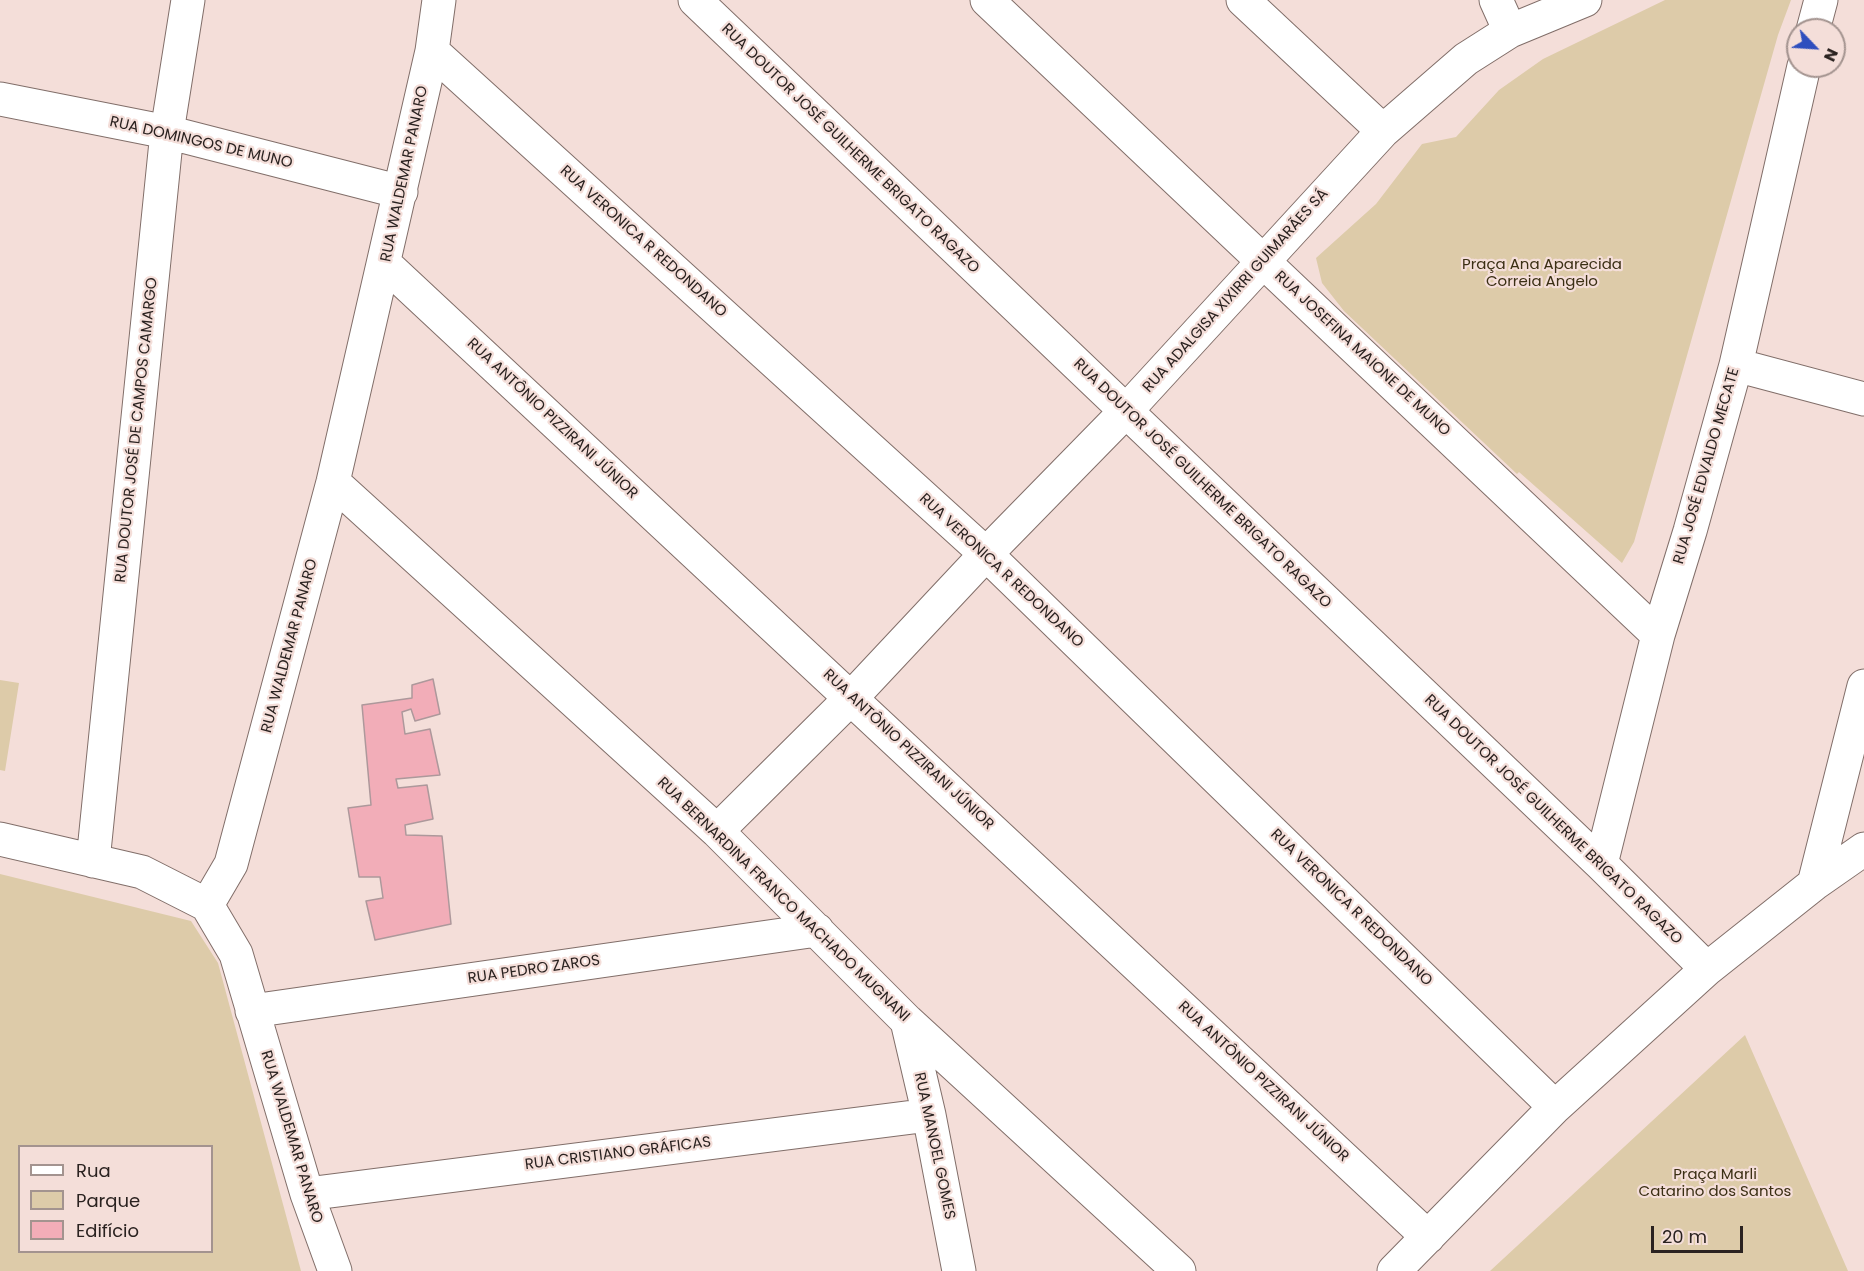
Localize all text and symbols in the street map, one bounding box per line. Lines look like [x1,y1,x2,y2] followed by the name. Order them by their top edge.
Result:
[1786,18,1846,78] north arrow
[717,20,983,278] street label: RUA DOUTOR JOSÉ GUILHERME BRIGATO RAGAZO
[1818,45,1844,65] text: N
[378,84,432,264] street label: RUA WALDEMAR PANARO
[108,113,294,173] street label: RUA DOMINGOS DE MUNO
[556,162,730,322] street label: RUA VERONICA R REDONDANO
[1140,185,1332,397] street label: RUA ADALGISA XIXIRRI GUIMARÃES SÁ
[1462,256,1622,291] park label: Praça Ana Aparecida Correia Angelo
[1270,268,1454,440] street label: RUA JOSEFINA MAIONE DE MUNO
[112,277,162,583] street label: RUA DOUTOR JOSÉ DE CAMPOS CAMARGO
[463,335,641,503] street label: RUA ANTÔNIO PIZZIRANI JÚNIOR
[1069,355,1335,613] street label: RUA DOUTOR JOSÉ GUILHERME BRIGATO RAGAZO
[1670,366,1744,566] street label: RUA JOSÉ EDVALDO MECATE
[915,490,1087,652] street label: RUA VERONICA R REDONDANO
[258,557,322,735] street label: RUA WALDEMAR PANARO
[819,666,997,834] street label: RUA ANTÔNIO PIZZIRANI JÚNIOR
[1420,691,1686,949] street label: RUA DOUTOR JOSÉ GUILHERME BRIGATO RAGAZO
[653,774,913,1026] street label: RUA BERNARDINA FRANCO MACHADO MUGNANI
[1266,826,1436,990] street label: RUA VERONICA R REDONDANO
[467,952,601,988] street label: RUA PEDRO ZAROS
[1174,998,1352,1166] street label: RUA ANTÔNIO PIZZIRANI JÚNIOR
[256,1049,326,1225] street label: RUA WALDEMAR PANARO
[910,1071,958,1221] street label: RUA MANOEL GOMES
[524,1134,712,1174] street label: RUA CRISTIANO GRÁFICAS
[18,1145,213,1253] legend
[76,1158,111,1183] text: Rua
[1639,1166,1791,1201] park label: Praça Marli Catarino dos Santos
[76,1188,140,1213] text: Parque
[1654,1214,1746,1252] scale bar
[76,1218,139,1243] text: Edifício
[1662,1224,1707,1249] text: 20 m

